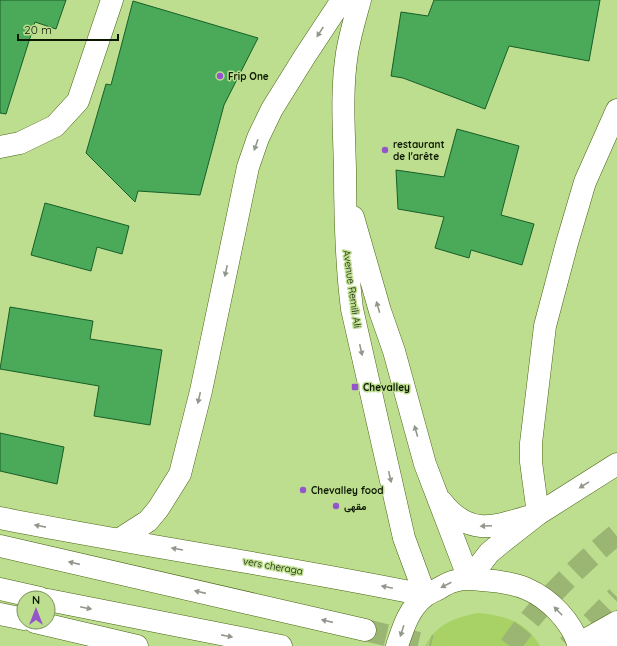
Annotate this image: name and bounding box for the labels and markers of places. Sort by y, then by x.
place label: Frip One [228,70,269,83]
marker: Frip One [215,71,225,81]
place label: restaurant de l'arête [393,138,445,163]
marker: restaurant de l'arête [380,145,390,155]
place label: Chevalley [363,381,410,394]
marker: Chevalley [350,382,360,392]
place label: Chevalley food [311,484,384,497]
marker: Chevalley food [298,485,308,495]
place label: مقهى [344,500,367,513]
marker: مقهى [331,501,341,511]

